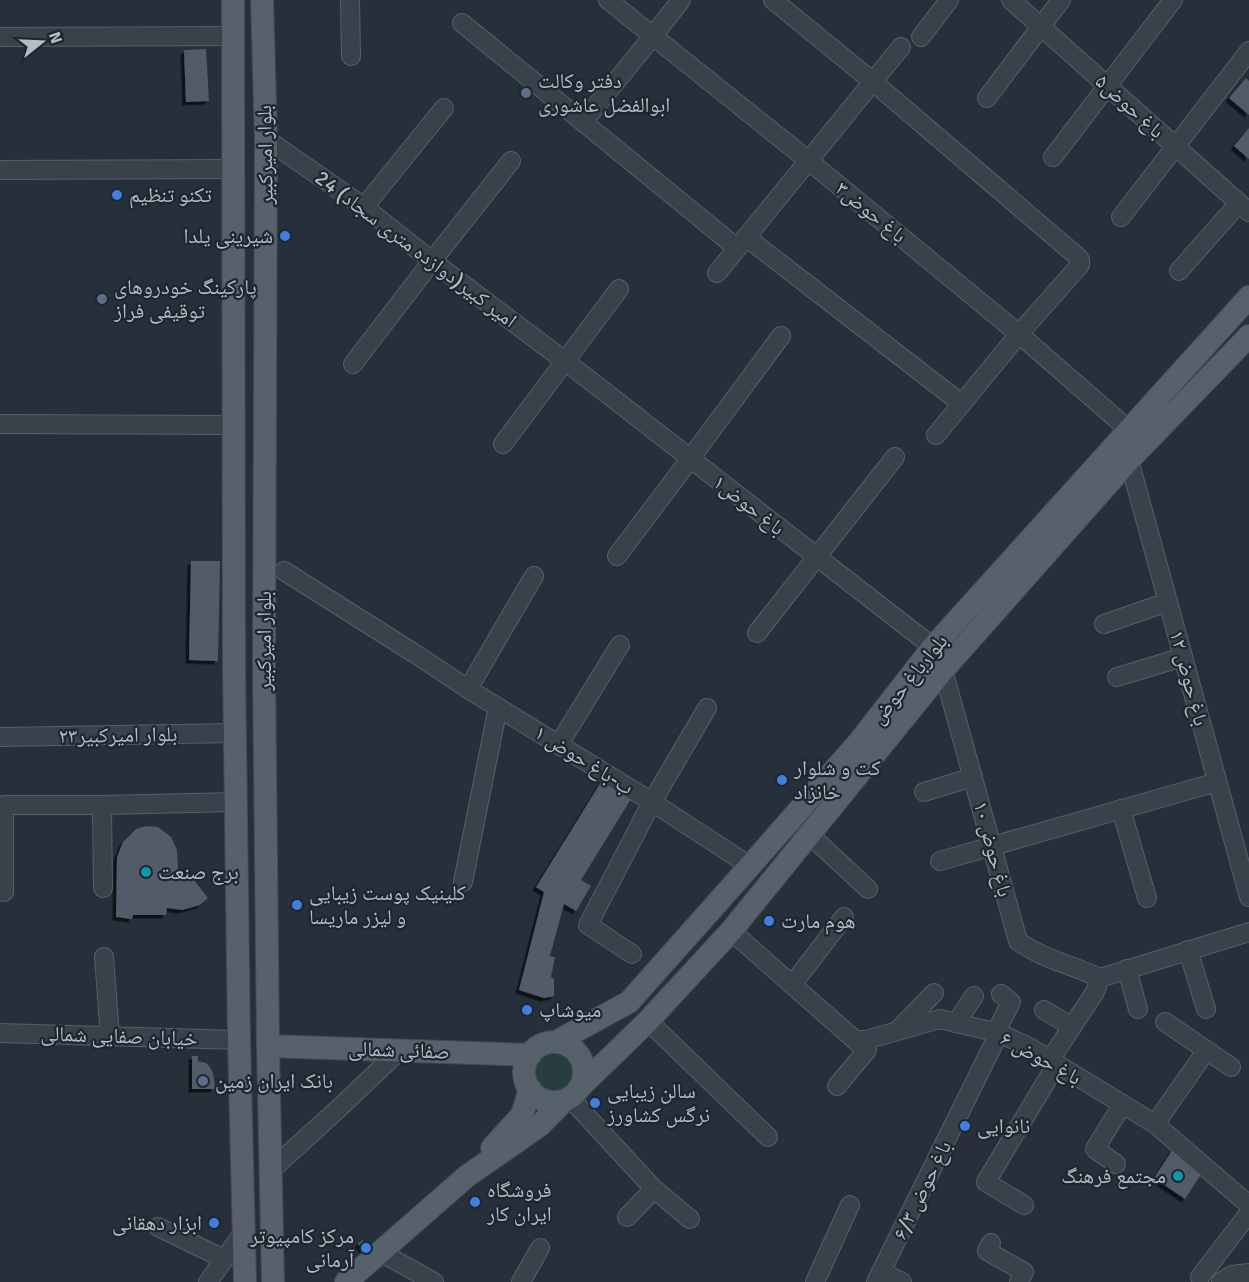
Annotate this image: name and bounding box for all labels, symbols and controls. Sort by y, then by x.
north arrow [12,12,72,72]
text: N [44,29,67,46]
place label: دفتر وکالت ابوالفضل عاشوری [538,68,670,118]
street label: باغ حوض۵ [1090,68,1170,144]
marker: دفتر وکالت ابوالفضل عاشوری [519,86,533,100]
street label: بلوار امیرکبیر [251,105,279,206]
street label: 24 امیر کبیر(دوازده متری سجاد) [310,165,522,333]
street label: باغ حوض۳ [830,175,912,249]
place label: تکنو تنظیم [129,182,212,209]
marker: تکنو تنظیم [110,188,124,202]
place label: شیرینی یلدا [183,223,273,249]
marker: شیرینی یلدا [278,229,292,243]
place label: پارکینگ خودروهای توقیفی فراز [113,274,257,324]
marker: پارکینگ خودروهای توقیفی فراز [95,292,109,306]
street label: باغ حوض۱ [708,469,790,541]
street label: بلوار امیرکبیر [251,591,277,692]
street label: ۱۲ باغ حوض [1164,627,1214,729]
street label: بلوارباغ حوض [865,629,953,729]
street label: ۱ ب-باغ حوض [530,719,638,801]
street label: ۲۳بلوار امیرکبیر [58,721,178,749]
place label: کت و شلوار خانزاد [793,755,881,805]
marker: کت و شلوار خانزاد [775,773,789,787]
street label: ۱۰ باغ حوض [968,798,1018,900]
place label: برج صنعت [158,859,239,885]
marker: برج صنعت [139,865,153,879]
place label: کلینیک پوست زیبایی و لیزر ماریسا [309,880,466,930]
marker: کلینیک پوست زیبایی و لیزر ماریسا [290,898,304,912]
place label: هوم مارت [781,908,856,935]
marker: هوم مارت [762,914,776,928]
place label: میوشاپ [539,997,601,1023]
marker: میوشاپ [520,1003,534,1017]
street label: خیابان صفایی شمالی [40,1020,198,1052]
street label: ۶ باغ حوض [996,1025,1086,1091]
street label: صفائی شمالی [348,1035,450,1065]
place label: بانک ایران زمین [215,1068,333,1094]
marker: بانک ایران زمین [196,1074,210,1088]
place label: سالن زیبایی نرگس کشاورز [606,1078,710,1128]
marker: سالن زیبایی نرگس کشاورز [588,1096,602,1110]
place label: نانوایی [977,1113,1030,1139]
marker: نانوایی [958,1119,972,1133]
street label: ۶/۳ باغ حوض [887,1136,957,1244]
place label: مجتمع فرهنگ [1061,1163,1166,1189]
marker: مجتمع فرهنگ [1171,1169,1185,1183]
place label: فروشگاه ایران کار [486,1177,552,1227]
marker: فروشگاه ایران کار [468,1195,482,1209]
place label: ابزار دهقانی [112,1210,202,1236]
marker: ابزار دهقانی [207,1216,221,1230]
place label: مرکز کامپیوتر آرمانی [249,1223,355,1273]
marker: مرکز کامپیوتر آرمانی [359,1241,373,1255]

